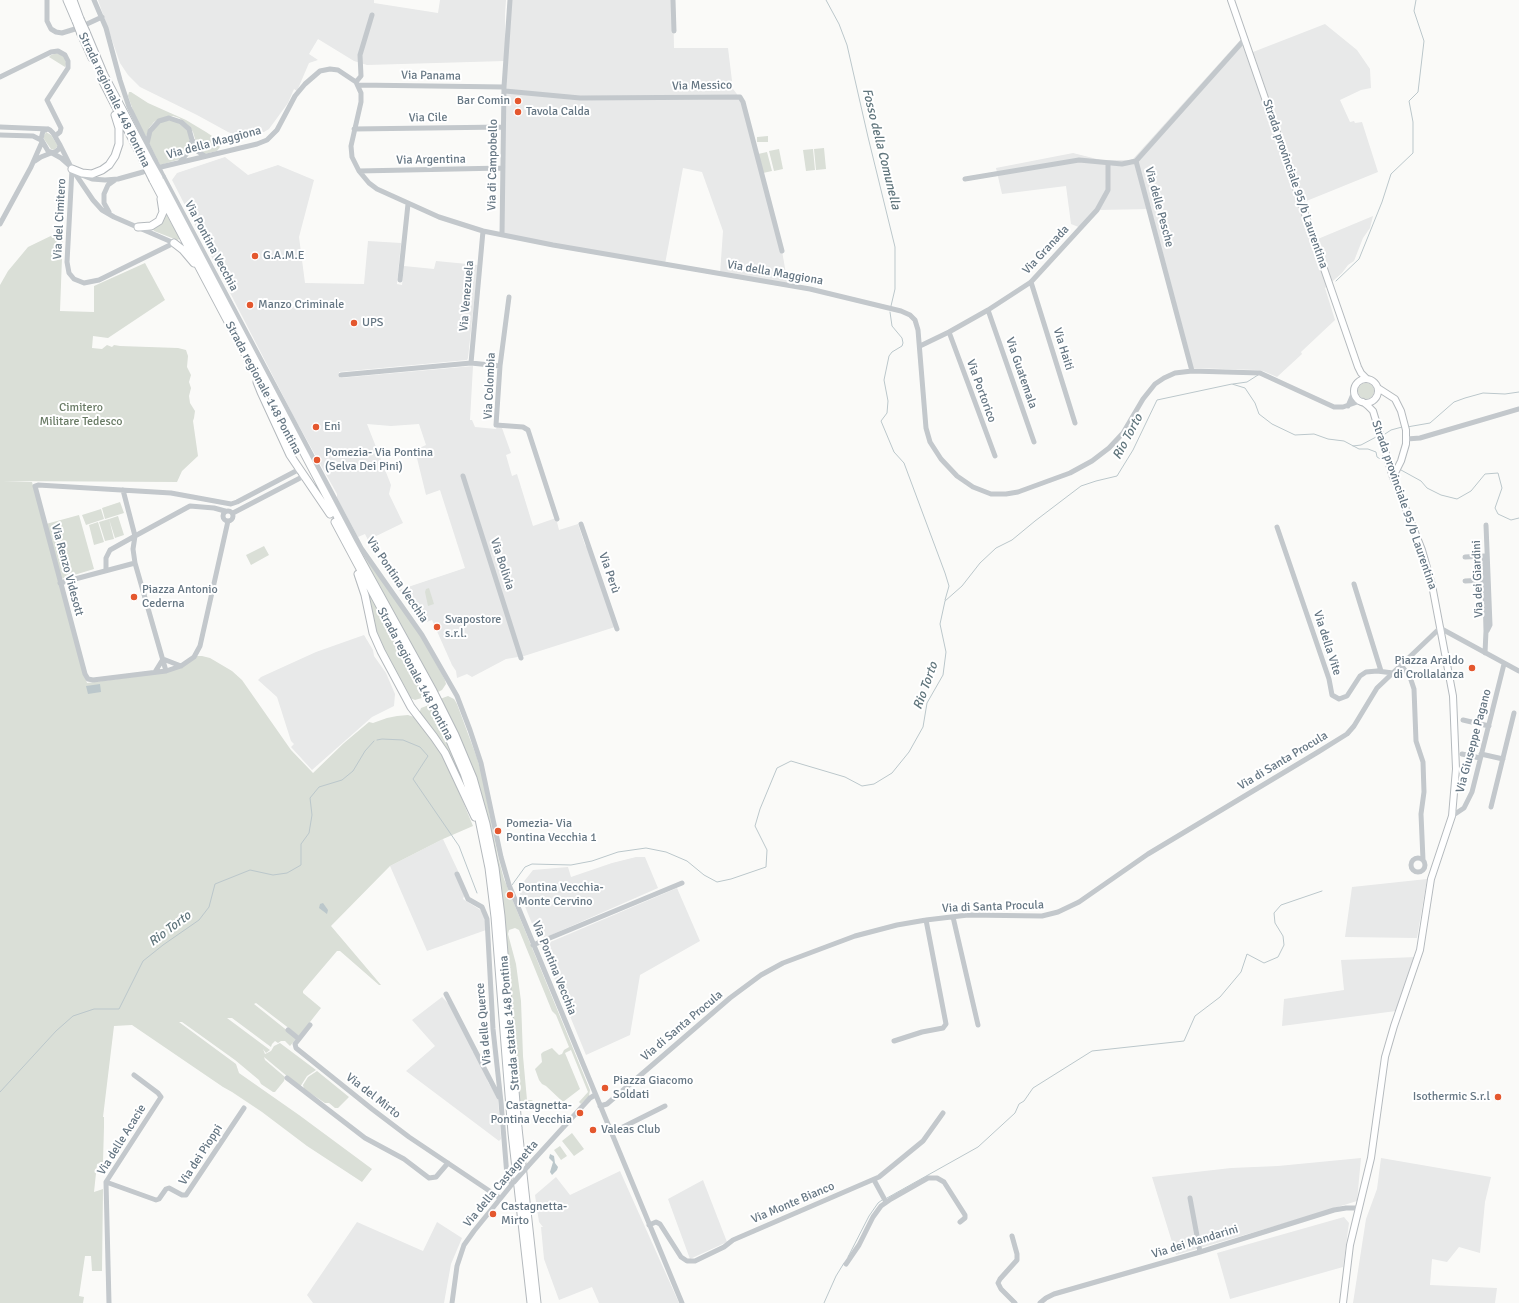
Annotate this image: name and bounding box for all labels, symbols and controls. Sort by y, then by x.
street label: Strada regionale 148 Pontina [75,30,153,170]
street label: Via Panama [401,68,461,84]
street label: Via Messico [672,78,732,94]
water label: Fosso della Comunella [858,87,904,211]
place label: Bar Comin [457,94,510,108]
marker: Bar Comin [513,96,523,106]
street label: Strada provinciale 95/b Laurentina [1259,98,1331,270]
place label: Tavola Calda [526,105,590,119]
marker: Tavola Calda [513,107,523,117]
street label: Via Cile [408,110,448,126]
street label: Via di Campobello [485,119,501,211]
street label: Via della Maggiona [165,123,263,163]
street label: Via Argentina [396,152,466,168]
street label: Via delle Pesche [1141,165,1177,249]
street label: Via del Cimitero [51,178,69,260]
street label: Via Pontina Vecchia [181,198,241,294]
street label: Via Granada [1020,222,1072,278]
place label: G.A.M.E [263,249,304,263]
marker: G.A.M.E [250,251,260,261]
street label: Via della Maggiona [726,257,824,289]
street label: Via Venezuela [457,260,477,332]
place label: Manzo Criminale [258,298,344,312]
marker: Manzo Criminale [245,300,255,310]
place label: UPS [362,316,384,330]
marker: UPS [349,318,359,328]
street label: Strada regionale 148 Pontina [222,319,304,457]
street label: Via Haiti [1050,326,1076,372]
street label: Via Guatemala [1002,335,1040,411]
street label: Via Colombia [481,352,499,420]
street label: Via Portorico [963,357,999,425]
park label: Cimitero Militare Tedesco [39,401,123,429]
water label: Rio Torto [1110,412,1146,462]
street label: Strada provinciale 95/b Laurentina [1368,419,1440,591]
place label: Eni [324,420,341,434]
marker: Eni [311,422,321,432]
place label: Pomezia- Via Pontina (Selva Dei Pini) [325,446,433,474]
marker: Pomezia- Via Pontina (Selva Dei Pini) [312,455,322,465]
street label: Via Renzo Videsott [48,522,86,618]
street label: Via Pontina Vecchia [363,534,431,626]
street label: Via Bolivia [487,536,517,592]
street label: Via dei Giardini [1469,540,1487,618]
street label: Via Perù [595,551,623,595]
place label: Piazza Antonio Cederna [142,583,218,611]
marker: Piazza Antonio Cederna [129,592,139,602]
street label: Strada regionale 148 Pontina [374,605,456,743]
street label: Via della Vite [1310,609,1344,677]
place label: Svapostore s.r.l. [445,613,501,641]
marker: Svapostore s.r.l. [432,622,442,632]
place label: Piazza Araldo di Crollalanza [1393,654,1464,682]
water label: Rio Torto [910,660,942,712]
marker: Piazza Araldo di Crollalanza [1467,663,1477,673]
street label: Via Giuseppe Pagano [1453,688,1495,794]
street label: Via di Santa Procula [1235,729,1331,793]
place label: Pomezia- Via Pontina Vecchia 1 [506,817,597,845]
marker: Pomezia- Via Pontina Vecchia 1 [493,826,503,836]
place label: Pontina Vecchia- Monte Cervino [518,881,604,909]
marker: Pontina Vecchia- Monte Cervino [505,890,515,900]
street label: Via di Santa Procula [942,898,1044,916]
water label: Rio Torto [146,908,194,950]
street label: Via Pontina Vecchia [529,919,579,1017]
street label: Strada statale 148 Pontina [497,955,523,1091]
street label: Via delle Querce [473,982,495,1066]
street label: Via di Santa Procula [638,988,726,1064]
street label: Via del Mirto [343,1070,403,1122]
place label: Piazza Giacomo Soldati [613,1074,693,1102]
marker: Piazza Giacomo Soldati [600,1083,610,1093]
place label: Isothermic S.r.l [1413,1090,1490,1104]
marker: Isothermic S.r.l [1493,1092,1503,1102]
place label: Castagnetta- Pontina Vecchia [491,1099,572,1127]
street label: Via delle Acacie [95,1102,149,1178]
marker: Castagnetta- Pontina Vecchia [575,1108,585,1118]
street label: Via dei Pioppi [176,1122,226,1188]
place label: Valeas Club [601,1123,660,1137]
marker: Valeas Club [588,1125,598,1135]
street label: Via della Castagnetta [460,1138,542,1230]
street label: Via Monte Bianco [749,1179,837,1227]
place label: Castagnetta- Mirto [501,1200,567,1228]
marker: Castagnetta- Mirto [488,1209,498,1219]
street label: Via dei Mandarini [1150,1222,1240,1262]

